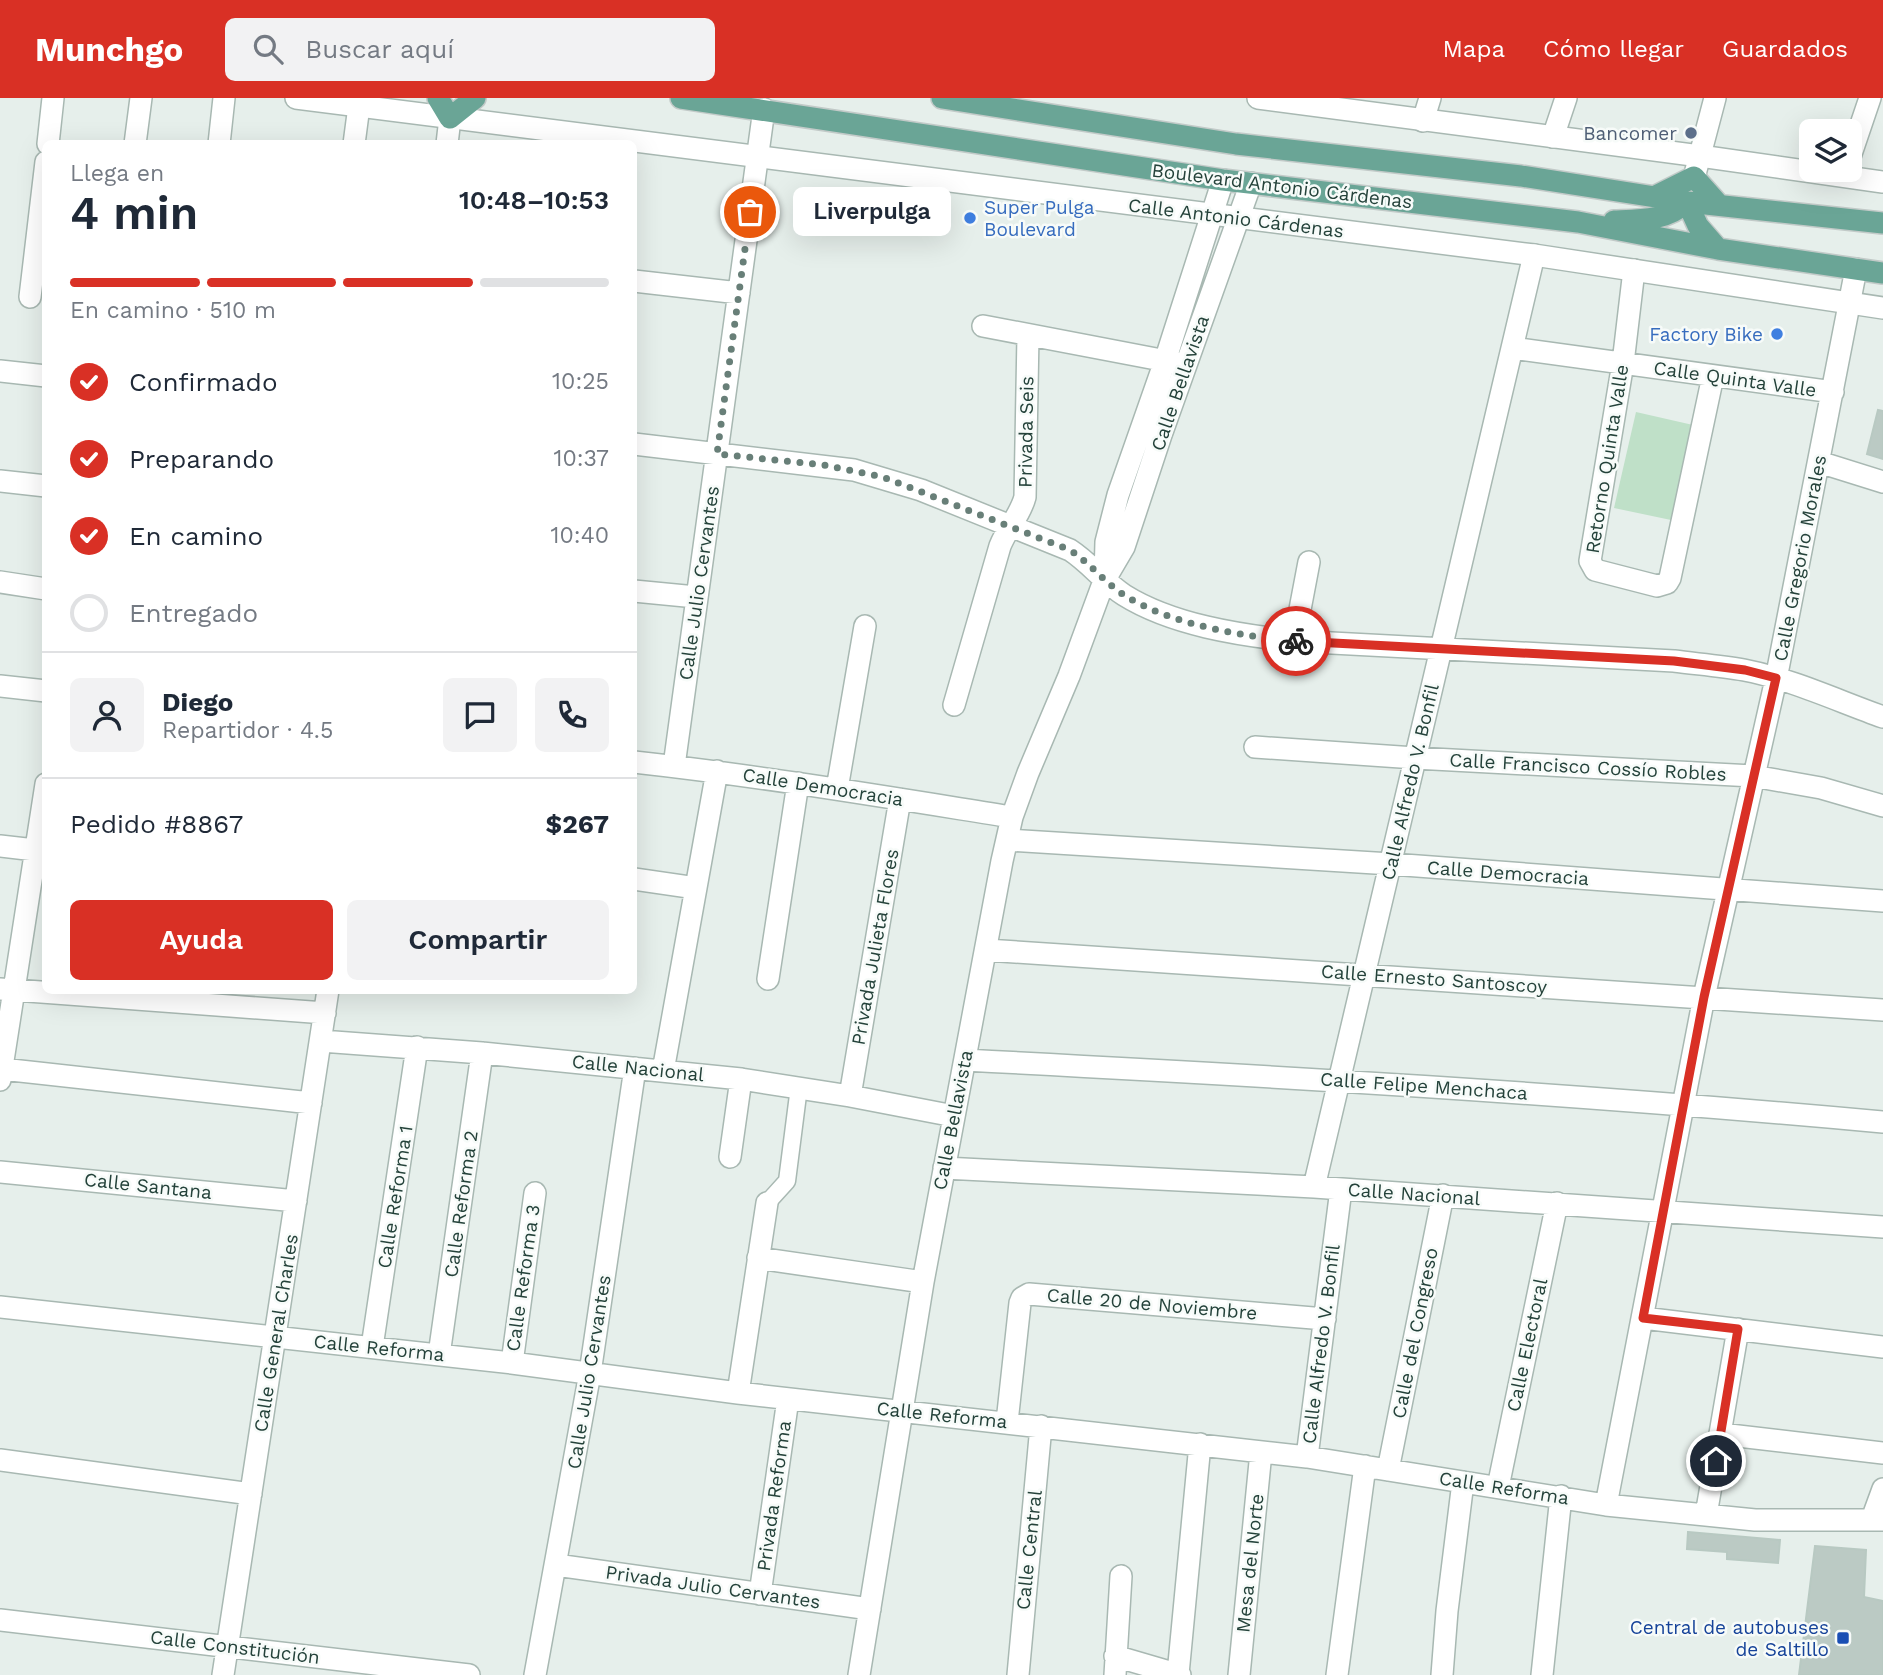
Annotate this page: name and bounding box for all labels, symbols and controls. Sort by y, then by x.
search box [225,18,715,81]
text: Munchgo [35,30,183,69]
icon: search [249,30,287,68]
text: Buscar aquí [305,34,454,64]
text: Mapa [1443,35,1505,63]
text: Cómo llegar [1543,35,1684,63]
text: Guardados [1722,35,1848,63]
map controls [1799,119,1862,182]
button: layers [1799,119,1862,182]
place label: Bancomer [1583,122,1677,145]
marker: Bancomer [1683,125,1699,141]
street label: Boulevard Antonio Cárdenas [1150,159,1414,213]
text: Llega en [70,160,164,187]
pin [720,182,780,242]
text: 10:48–10:53 [459,185,609,215]
text: 4 min [70,186,198,240]
callout: Liverpulga [792,188,950,236]
icon: bag [731,193,769,231]
street label: Calle Antonio Cárdenas [1127,193,1345,243]
place label: Super Pulga Boulevard [984,196,1095,241]
text: Liverpulga [813,198,931,225]
marker: Super Pulga Boulevard [962,210,978,226]
text: En camino · 510 m [70,297,276,324]
street label: Calle Bellavista [1146,312,1214,454]
place label: Factory Bike [1649,323,1763,346]
marker: Factory Bike [1769,326,1785,342]
street label: Calle Quinta Valle [1652,356,1818,402]
icon: check [70,363,108,401]
street label: Retorno Quinta Valle [1581,363,1633,555]
text: Confirmado [129,367,278,397]
text: 10:25 [552,368,609,395]
street label: Privada Seis [1014,376,1038,488]
icon: check [70,440,108,478]
text: Preparando [129,444,274,474]
text: 10:37 [554,445,609,472]
street label: Calle Gregorio Morales [1769,453,1831,663]
street label: Calle Julio Cervantes [674,484,724,682]
icon: check [70,517,108,555]
text: En camino [129,521,263,551]
text: 10:40 [551,522,609,549]
text: Entregado [129,598,258,628]
courier [1261,606,1331,676]
icon: bike [1277,622,1315,660]
button: person [70,678,144,752]
button: chat [443,678,517,752]
button: phone [535,678,609,752]
street label: Calle Alfredo V. Bonfil [1376,681,1444,882]
text: Diego [162,687,233,717]
text: Repartidor · 4.5 [162,717,333,744]
street label: Calle Francisco Cossío Robles [1449,748,1727,786]
street label: Calle Democracia [741,763,905,811]
text: Pedido #8867 [70,809,243,839]
text: $267 [546,809,609,839]
street label: Privada Julieta Flores [846,847,904,1047]
street label: Calle Democracia [1426,856,1590,890]
button: Ayuda [70,900,333,980]
button: Compartir [347,900,609,980]
street label: Calle Ernesto Santoscoy [1320,960,1548,998]
street label: Calle Bellavista [928,1048,978,1192]
street label: Calle Nacional [571,1050,705,1086]
street label: Calle Felipe Menchaca [1319,1067,1529,1105]
street label: Calle Reforma 1 [372,1124,418,1270]
street label: Calle Reforma 2 [439,1129,483,1279]
street label: Calle Santana [83,1168,213,1204]
street label: Calle Nacional [1347,1178,1481,1210]
street label: Calle Reforma 3 [501,1203,545,1353]
street label: Calle General Charles [249,1232,303,1434]
street label: Calle Alfredo V. Bonfil [1297,1243,1345,1445]
street label: Calle del Congreso [1387,1246,1443,1420]
street label: Calle Julio Cervantes [562,1273,616,1471]
street label: Calle Electoral [1502,1276,1552,1414]
street label: Calle 20 de Noviembre [1046,1283,1258,1325]
street label: Calle Reforma [313,1330,446,1366]
street label: Calle Reforma [876,1397,1009,1433]
street label: Privada Reforma [752,1419,796,1573]
pin [1686,1431,1746,1491]
icon: home [1697,1442,1735,1480]
street label: Calle Reforma [1437,1466,1571,1510]
street label: Calle Central [1011,1489,1047,1611]
street label: Mesa del Norte [1231,1492,1269,1634]
street label: Privada Julio Cervantes [604,1561,822,1613]
place label: Central de autobuses de Saltillo [1630,1616,1829,1661]
street label: Calle Constitución [149,1625,321,1669]
marker: Central de autobuses de Saltillo [1835,1630,1851,1646]

